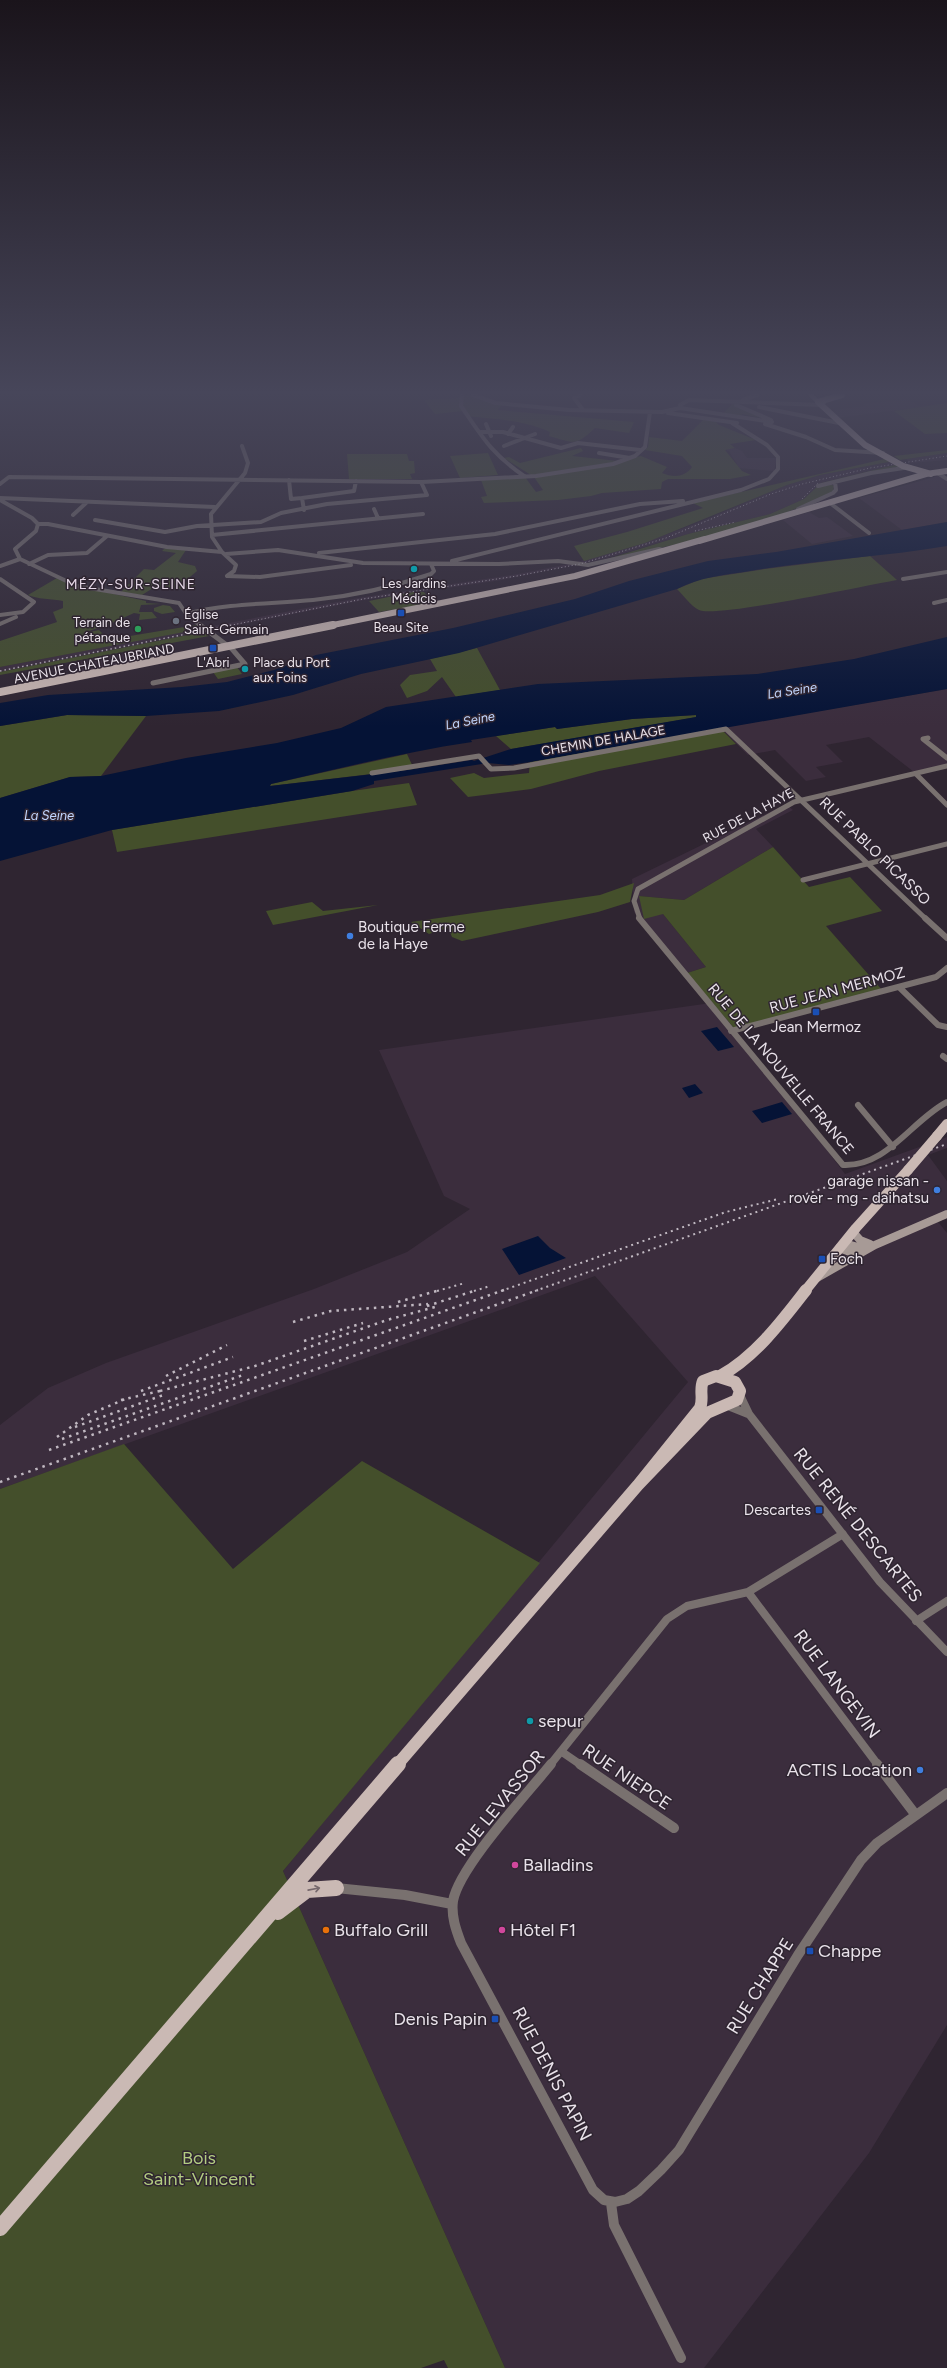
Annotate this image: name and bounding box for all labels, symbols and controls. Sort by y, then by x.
marker: Les Jardins Médicis [409,564,419,574]
district label: MÉZY-SUR-SEINE [66,576,196,593]
place label: Les Jardins Médicis [382,576,446,606]
place label: Église Saint-Germain [184,607,269,637]
marker: Beau Site [396,608,406,618]
place label: Terrain de pétanque [73,615,130,645]
marker: Église Saint-Germain [171,616,181,626]
place label: Beau Site [373,620,429,635]
marker: Terrain de pétanque [133,624,143,634]
street label: AVENUE CHATEAUBRIAND [13,641,176,686]
marker: L'Abri [208,643,218,653]
place label: L'Abri [196,655,230,670]
place label: Place du Port aux Foins [253,655,330,685]
marker: Place du Port aux Foins [240,664,250,674]
water label: La Seine [766,679,818,702]
water label: La Seine [444,708,496,733]
street label: CHEMIN DE HALAGE [540,722,666,759]
street label: RUE DE LA HAYE [700,785,796,846]
street label: RUE PABLO PICASSO [816,793,934,909]
water label: La Seine [24,808,74,823]
place label: Boutique Ferme de la Haye [358,918,465,953]
marker: Boutique Ferme de la Haye [345,931,355,941]
street label: RUE JEAN MERMOZ [767,963,907,1017]
street label: RUE DE LA NOUVELLE FRANCE [704,980,858,1158]
marker: Jean Mermoz [811,1007,821,1017]
place label: Jean Mermoz [771,1018,861,1036]
place label: garage nissan - rover - mg - daihatsu [789,1172,929,1207]
marker: garage nissan - rover - mg - daihatsu [932,1185,942,1195]
place label: Foch [830,1250,863,1268]
marker: Foch [817,1254,827,1264]
street label: RUE RENÉ DESCARTES [789,1443,927,1607]
place label: Descartes [744,1501,811,1519]
marker: Descartes [814,1505,824,1515]
street label: RUE LANGEVIN [789,1625,885,1743]
place label: sepur [538,1710,583,1732]
marker: sepur [525,1716,535,1726]
street label: RUE NIEPCE [578,1739,676,1815]
street label: RUE LEVASSOR [450,1745,550,1861]
place label: ACTIS Location [787,1759,912,1781]
marker: ACTIS Location [915,1765,925,1775]
place label: Balladins [523,1854,593,1876]
marker: Balladins [510,1860,520,1870]
one-way arrow [307,1885,320,1893]
place label: Buffalo Grill [334,1919,428,1941]
place label: Hôtel F1 [510,1919,576,1941]
marker: Buffalo Grill [321,1925,331,1935]
marker: Hôtel F1 [497,1925,507,1935]
street label: RUE CHAPPE [722,1934,798,2038]
place label: Chappe [818,1940,881,1962]
marker: Chappe [805,1946,815,1956]
street label: RUE DENIS PAPIN [507,2003,597,2145]
place label: Denis Papin [393,2008,487,2030]
marker: Denis Papin [490,2014,500,2024]
park label: Bois Saint-Vincent [143,2147,255,2190]

